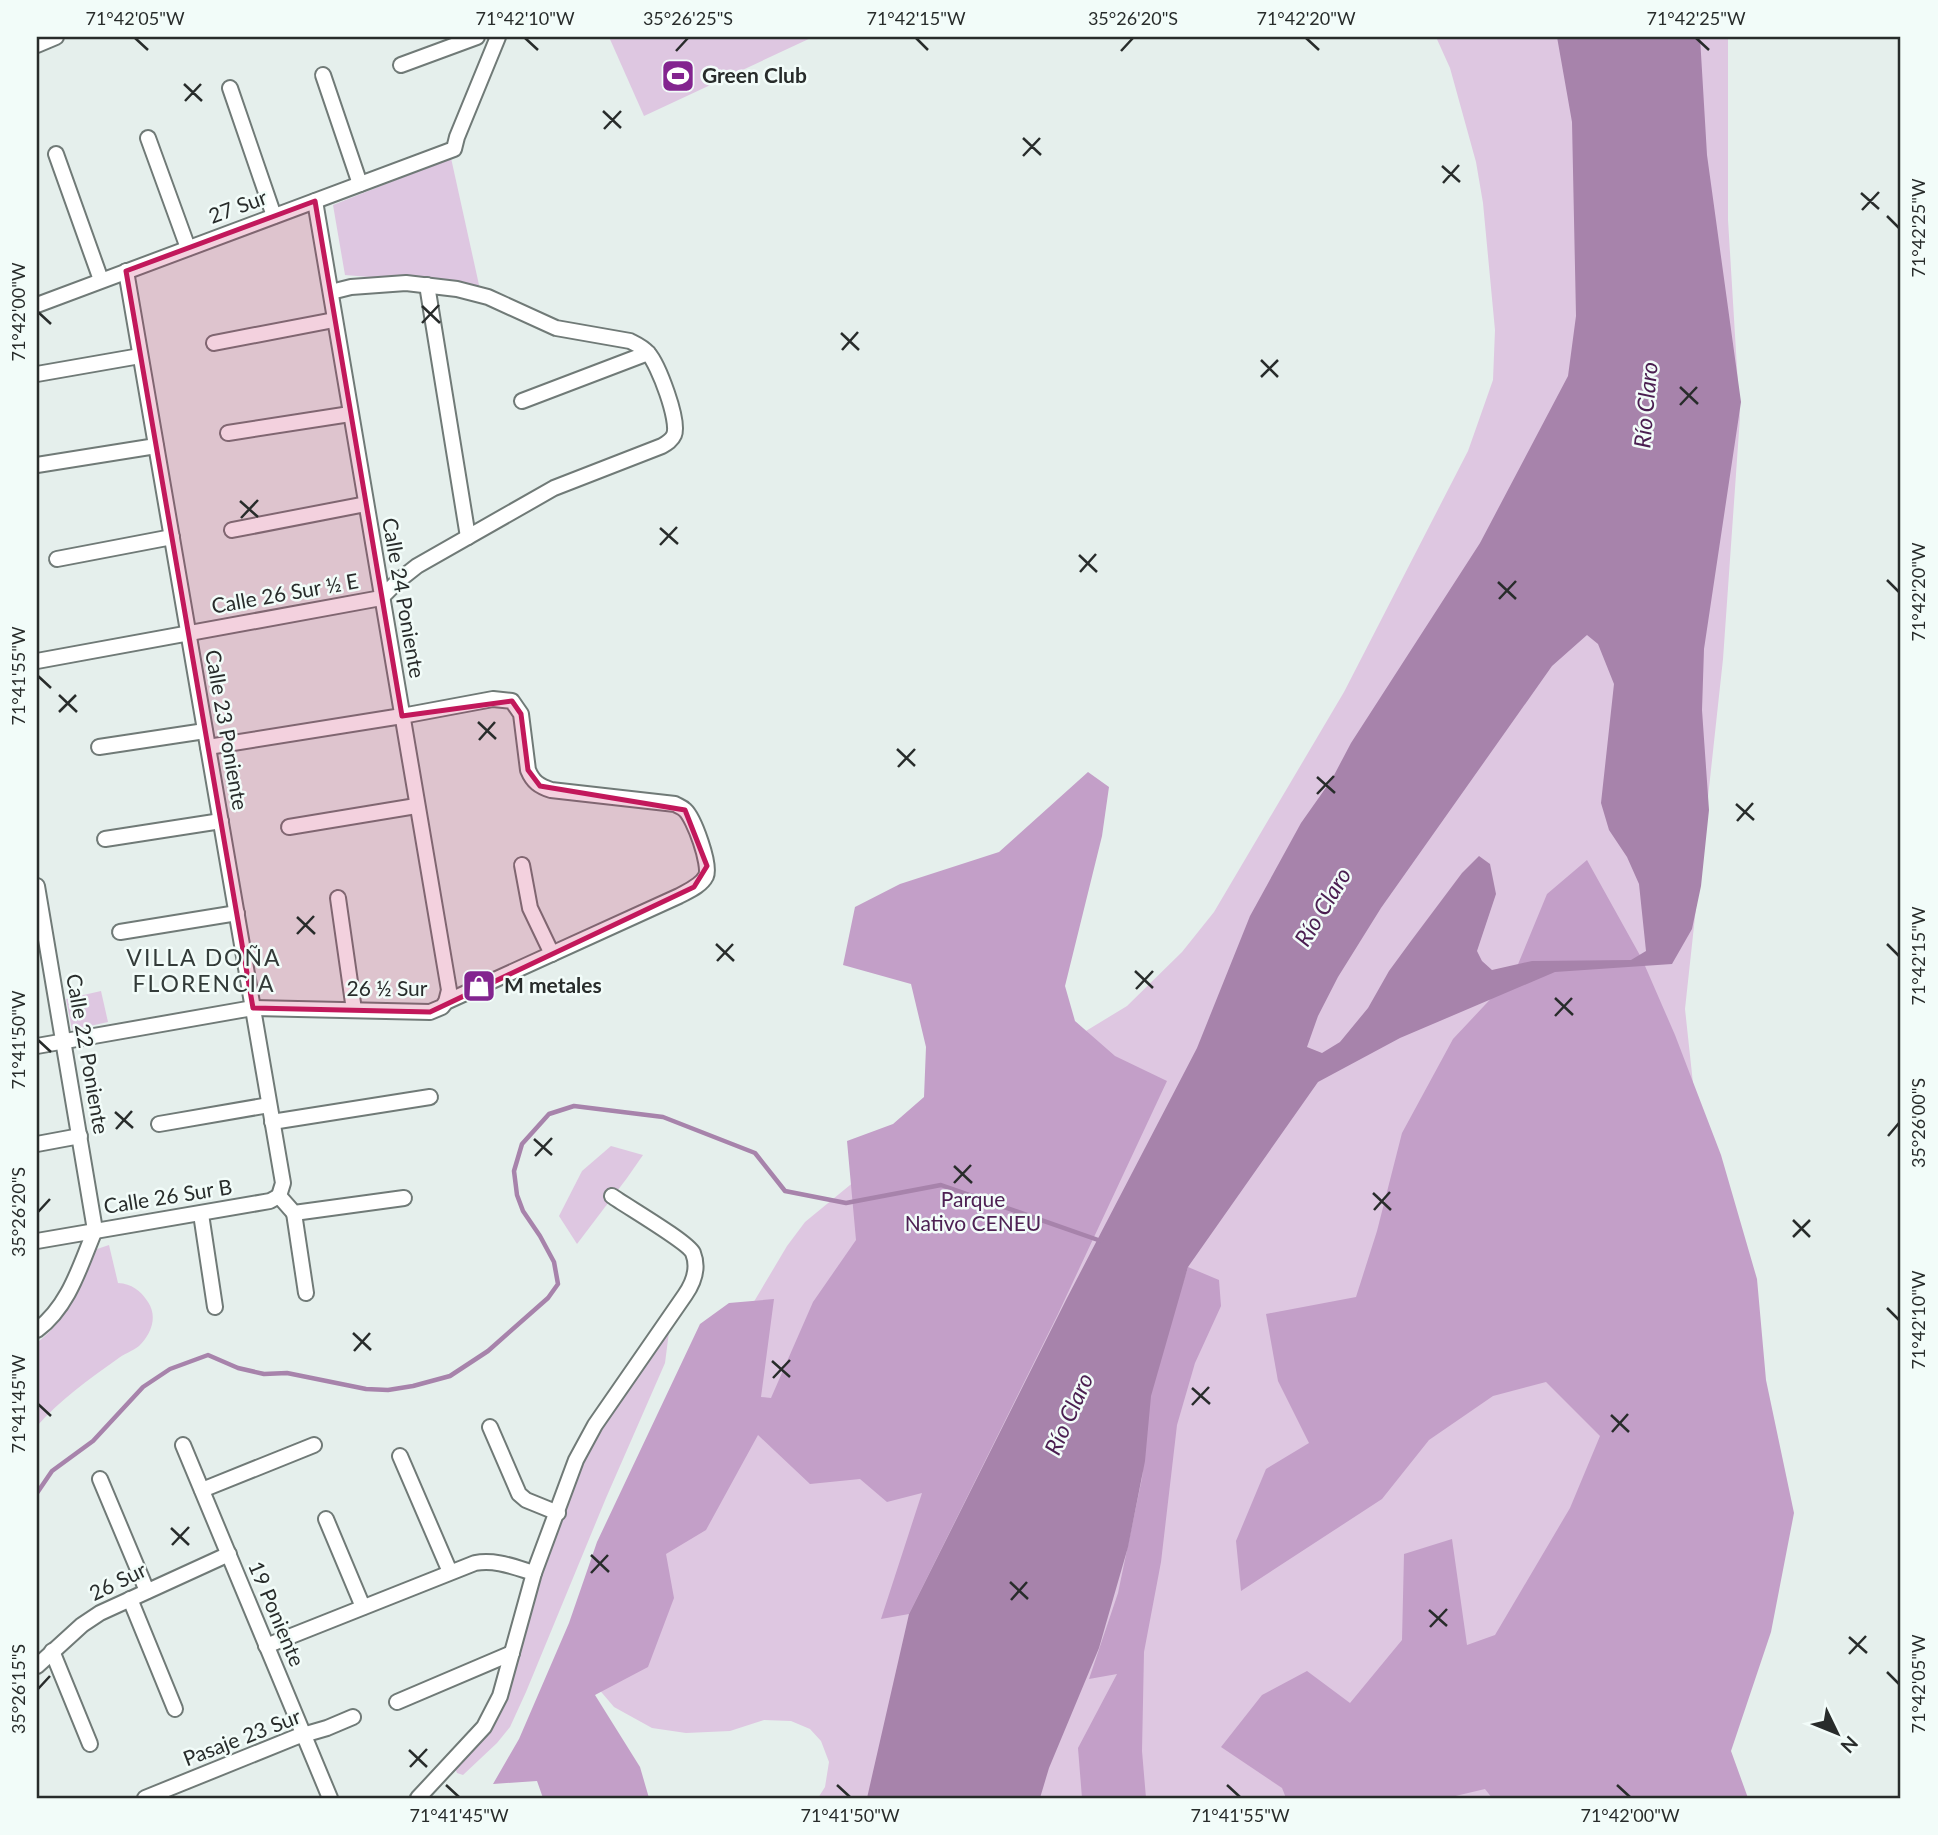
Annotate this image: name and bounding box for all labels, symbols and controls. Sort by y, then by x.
text: 71°42'05"W [85,7,185,29]
text: 71°42'10"W [475,7,575,29]
text: 35°26'25"S [643,7,733,29]
text: 71°42'15"W [866,7,966,29]
text: 35°26'20"S [1088,7,1178,29]
text: 71°42'20"W [1256,7,1356,29]
text: 71°42'25"W [1646,7,1746,29]
sports icon: Green Club [659,57,697,95]
place label: Green Club [702,62,807,87]
text: 71°42'25"W [1907,178,1929,278]
street label: 27 Sur [205,183,270,228]
text: 71°42'00"W [7,262,29,362]
water label: Río Claro [1627,361,1663,449]
street label: Calle 24 Poniente [378,516,431,680]
text: 71°42'20"W [1907,542,1929,642]
street label: Calle 26 Sur ½ E [209,567,360,618]
text: 71°41'55"W [7,626,29,726]
street label: Calle 23 Poniente [201,648,254,812]
water label: Río Claro [1288,862,1356,951]
text: 71°42'15"W [1907,906,1929,1006]
district label: VILLA DOÑA FLORENCIA [126,943,282,997]
shop icon: M metales [460,967,498,1005]
street label: Calle 22 Poniente [62,972,115,1136]
place label: M metales [504,972,602,997]
street label: 26 ½ Sur [347,975,428,1000]
text: 71°41'50"W [7,990,29,1090]
text: 35°26'00"S [1907,1078,1929,1168]
text: 35°26'20"S [7,1167,29,1257]
street label: Calle 26 Sur B [102,1173,234,1218]
park label: Parque Nativo CENEU [905,1186,1041,1235]
text: 71°42'10"W [1907,1270,1929,1370]
text: 71°41'45"W [7,1354,29,1454]
water label: Río Claro [1038,1368,1098,1459]
street label: 26 Sur [85,1556,150,1605]
street label: 19 Poniente [244,1557,311,1670]
text: 71°42'05"W [1907,1634,1929,1734]
text: 35°26'15"S [7,1644,29,1734]
north arrow [1801,1699,1871,1769]
street label: Pasaje 23 Sur [179,1703,304,1770]
text: N [1836,1732,1863,1758]
text: 71°41'45"W [409,1804,509,1826]
text: 71°41'50"W [800,1804,900,1826]
text: 71°41'55"W [1190,1804,1290,1826]
text: 71°42'00"W [1580,1804,1680,1826]

